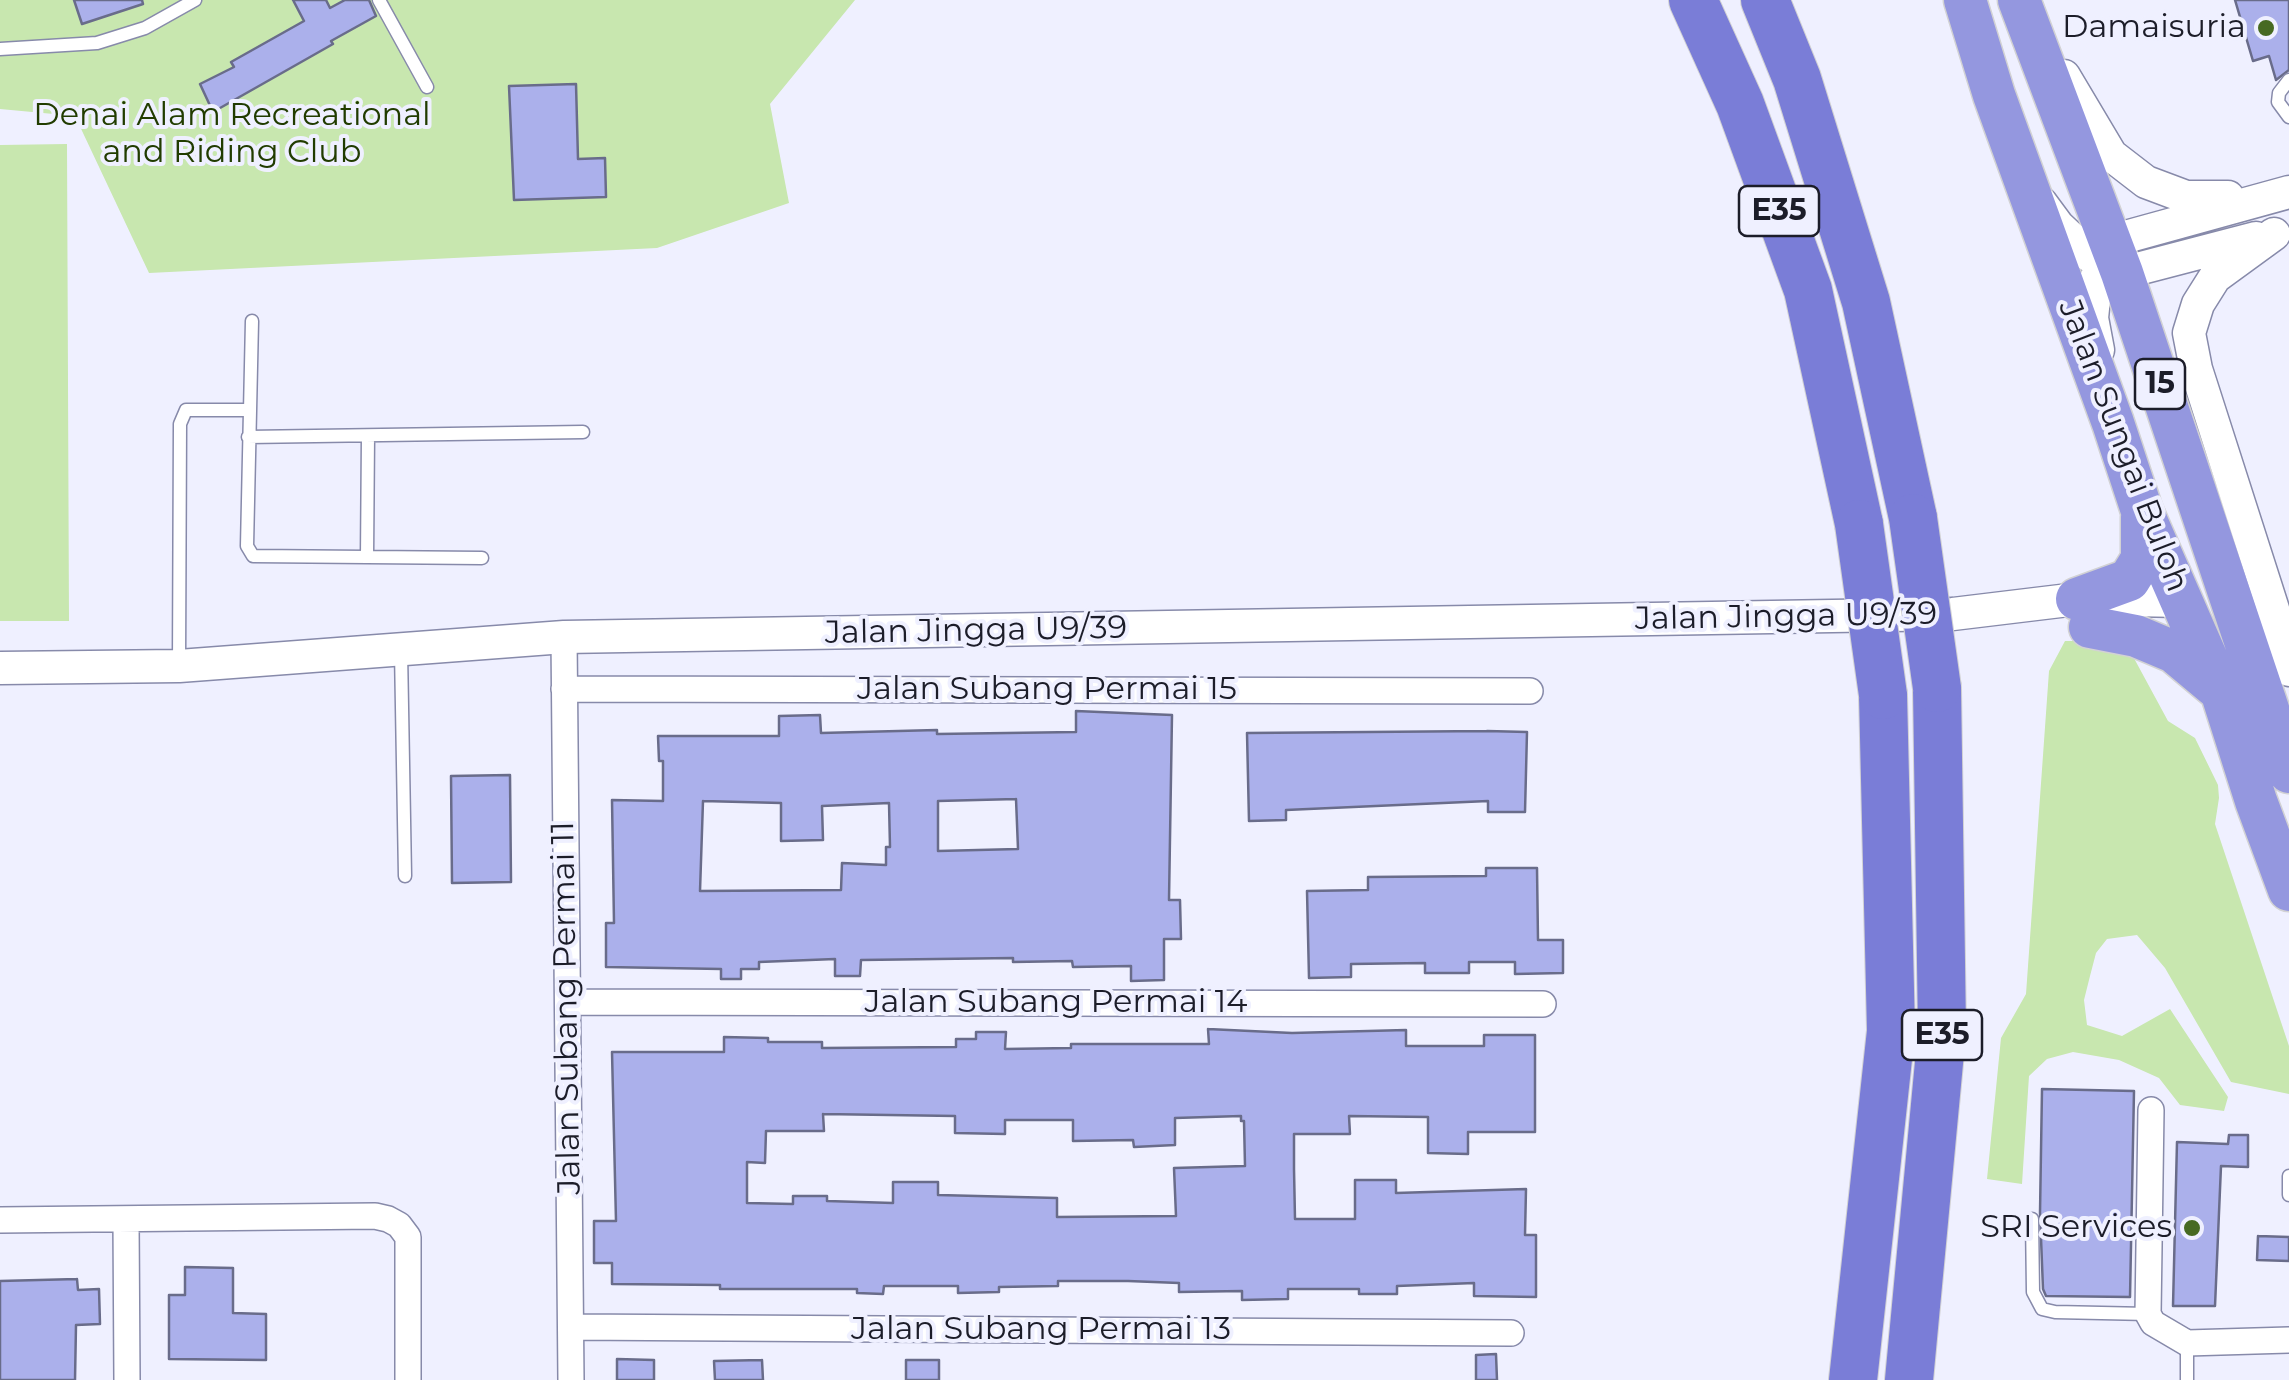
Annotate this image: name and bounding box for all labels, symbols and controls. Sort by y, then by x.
place label: Damaisuria [2062,9,2246,47]
marker: Damaisuria [2255,17,2277,39]
park label: Denai Alam Recreational and Riding Club [33,97,431,172]
road number: E35 [1739,186,1819,236]
street label: Jalan Sungai Buloh [2050,295,2196,597]
road number: 15 [2135,359,2185,409]
street label: Jalan Jingga U9/39 [1635,595,1937,639]
street label: Jalan Jingga U9/39 [825,609,1127,653]
street label: Jalan Subang Permai 15 [857,671,1237,709]
street label: Jalan Subang Permai 11 [545,821,589,1195]
street label: Jalan Subang Permai 14 [864,984,1248,1022]
road number: E35 [1902,1010,1982,1060]
place label: SRI Services [1980,1209,2172,1247]
marker: SRI Services [2181,1217,2203,1239]
street label: Jalan Subang Permai 13 [851,1311,1231,1349]

